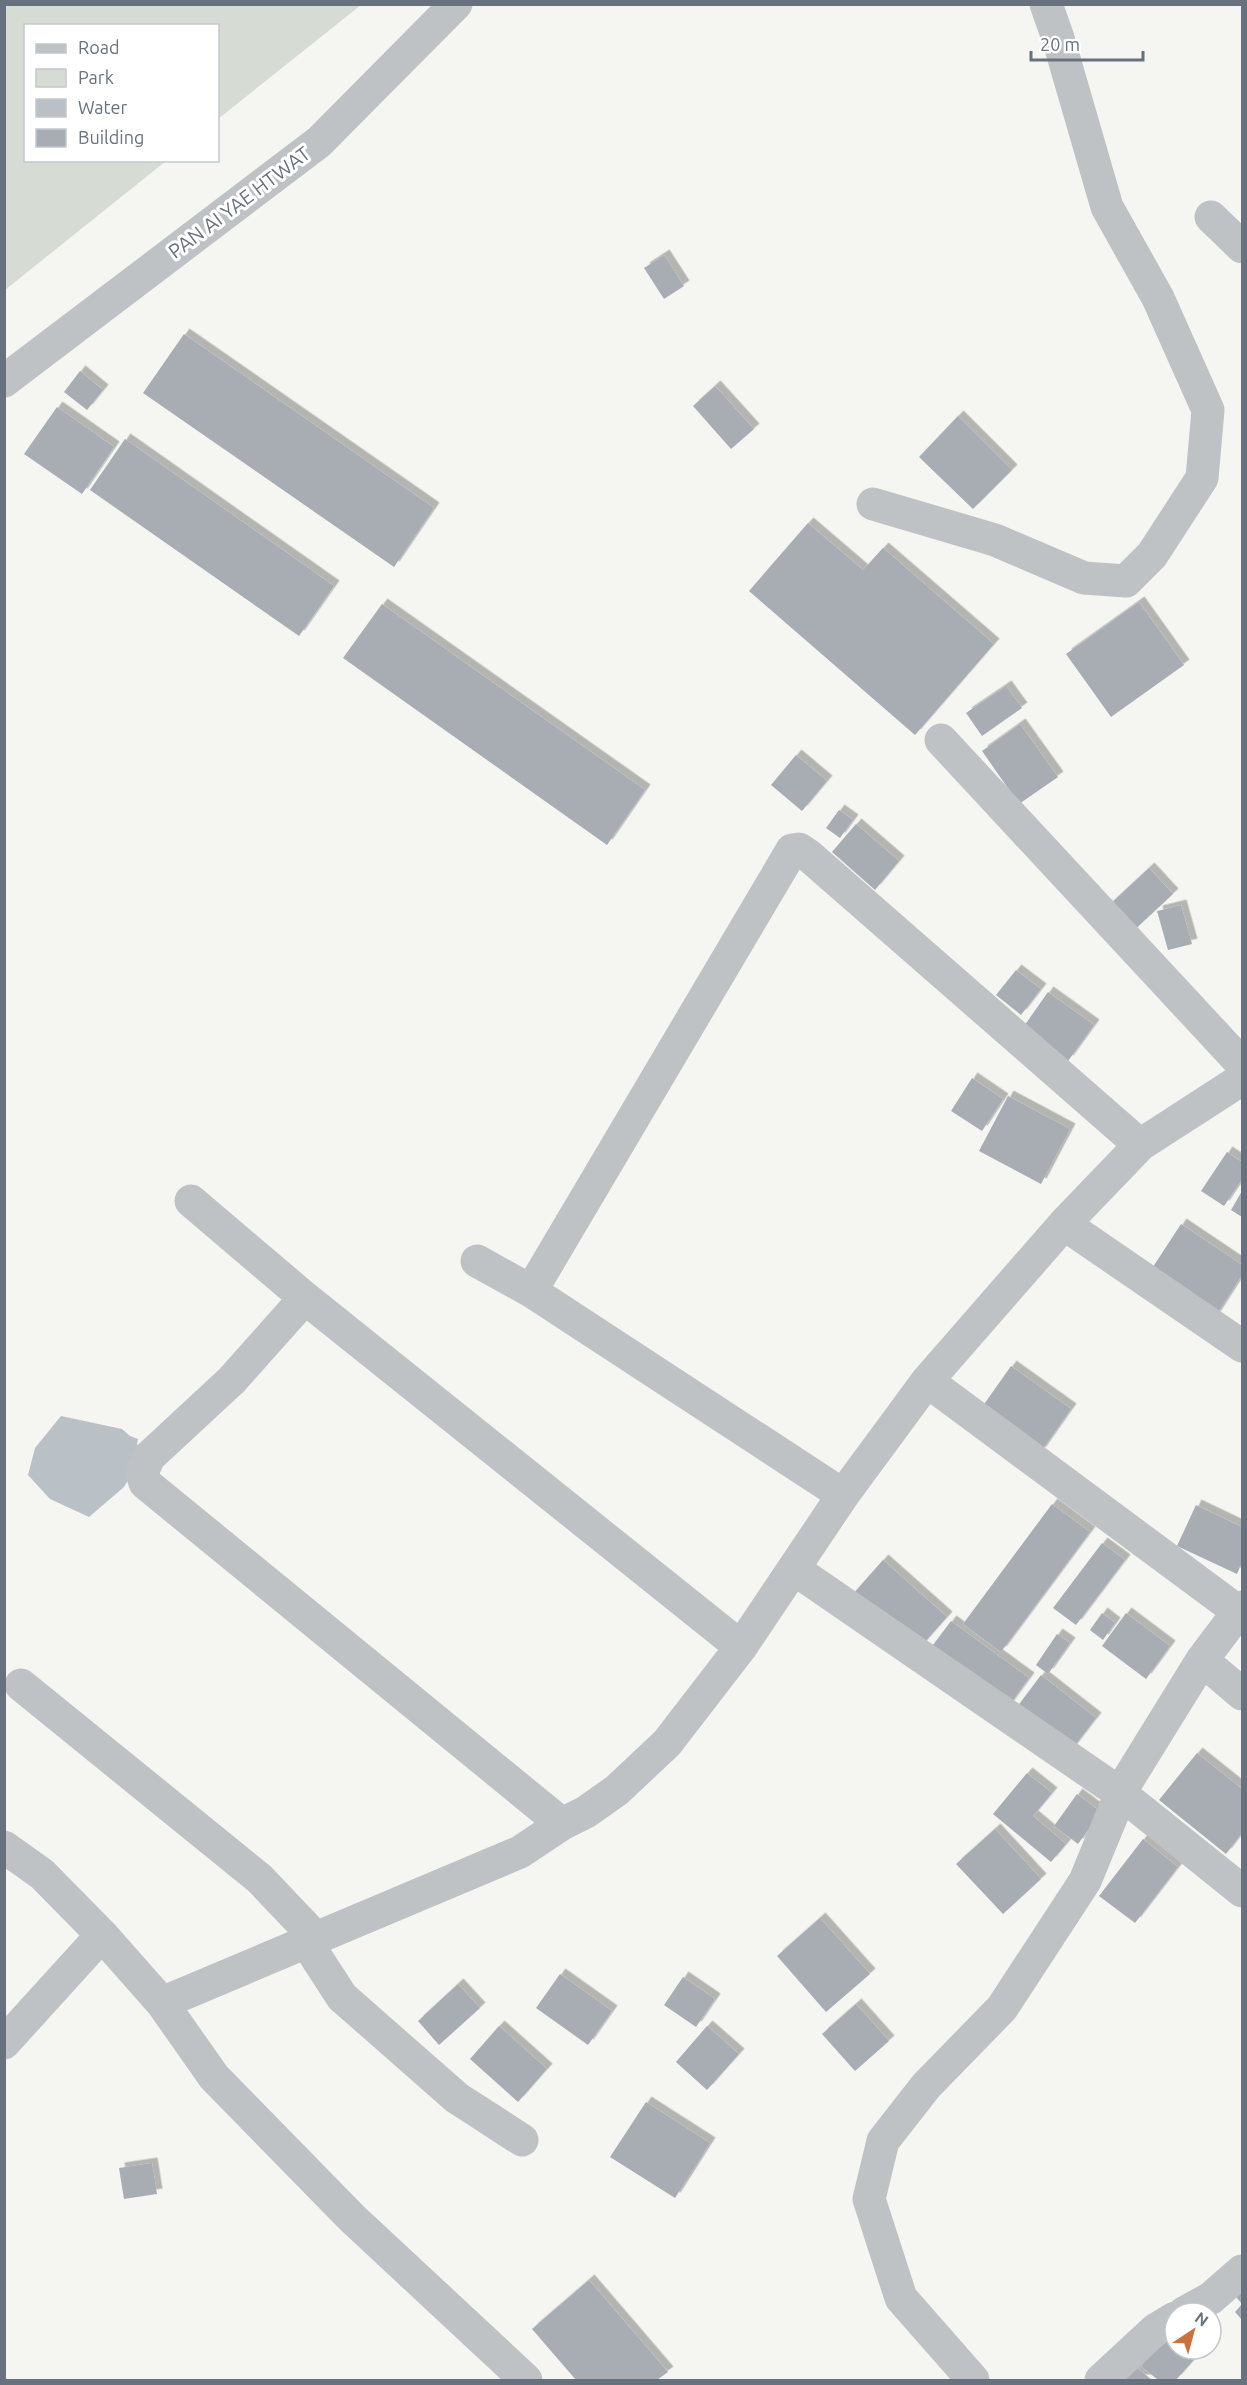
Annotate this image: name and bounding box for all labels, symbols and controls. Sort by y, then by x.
legend [24,24,219,162]
scale bar [1031,24,1144,62]
text: 20 m [1040,34,1080,54]
text: Road [78,37,120,57]
text: Park [78,67,114,87]
text: Water [78,97,128,117]
text: Building [78,127,144,147]
street label: PAN AI YAE HTWAT [164,141,314,263]
north arrow [1163,2301,1223,2361]
text: N [1192,2308,1212,2330]

